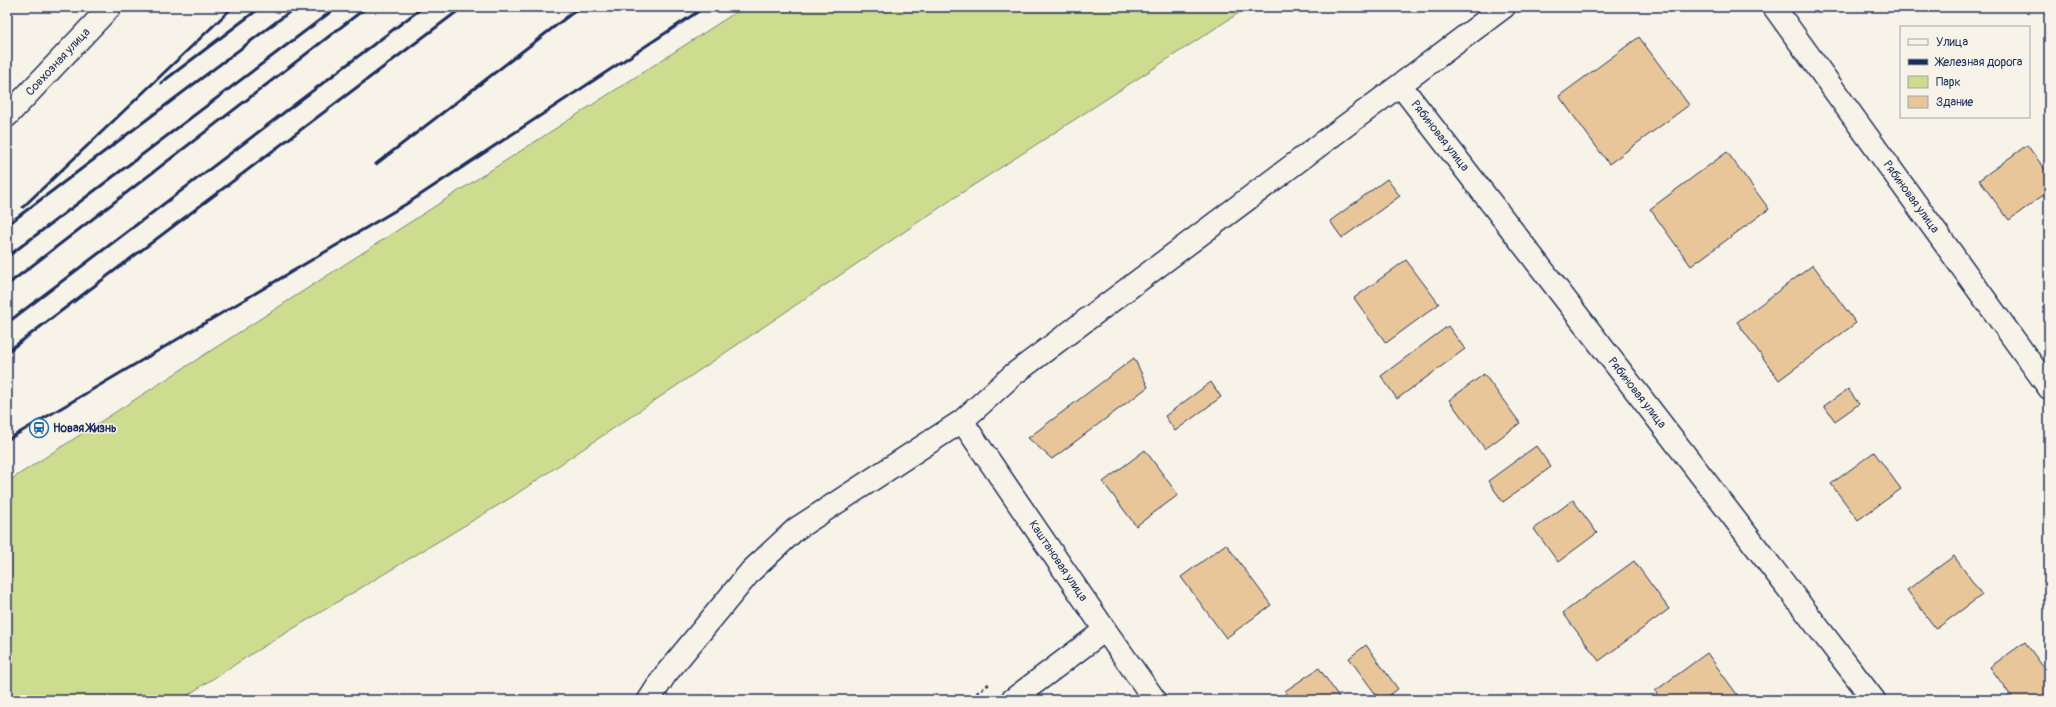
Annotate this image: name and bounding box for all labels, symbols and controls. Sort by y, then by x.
street label: Совхозная улица [23,25,94,99]
legend [1900,26,2030,118]
text: Улица [1936,35,1968,50]
text: Железная дорога [1934,55,2023,70]
text: Парк [1936,75,1961,90]
text: Здание [1936,95,1973,110]
street label: Рябиновая улица [1408,98,1473,175]
street label: Рябиновая улица [1880,158,1943,236]
street label: Рябиновая улица [1605,355,1670,432]
station icon: Новая Жизнь [28,417,50,439]
place label: Новая Жизнь [53,421,117,436]
street label: Каштановая улица [1025,518,1091,605]

